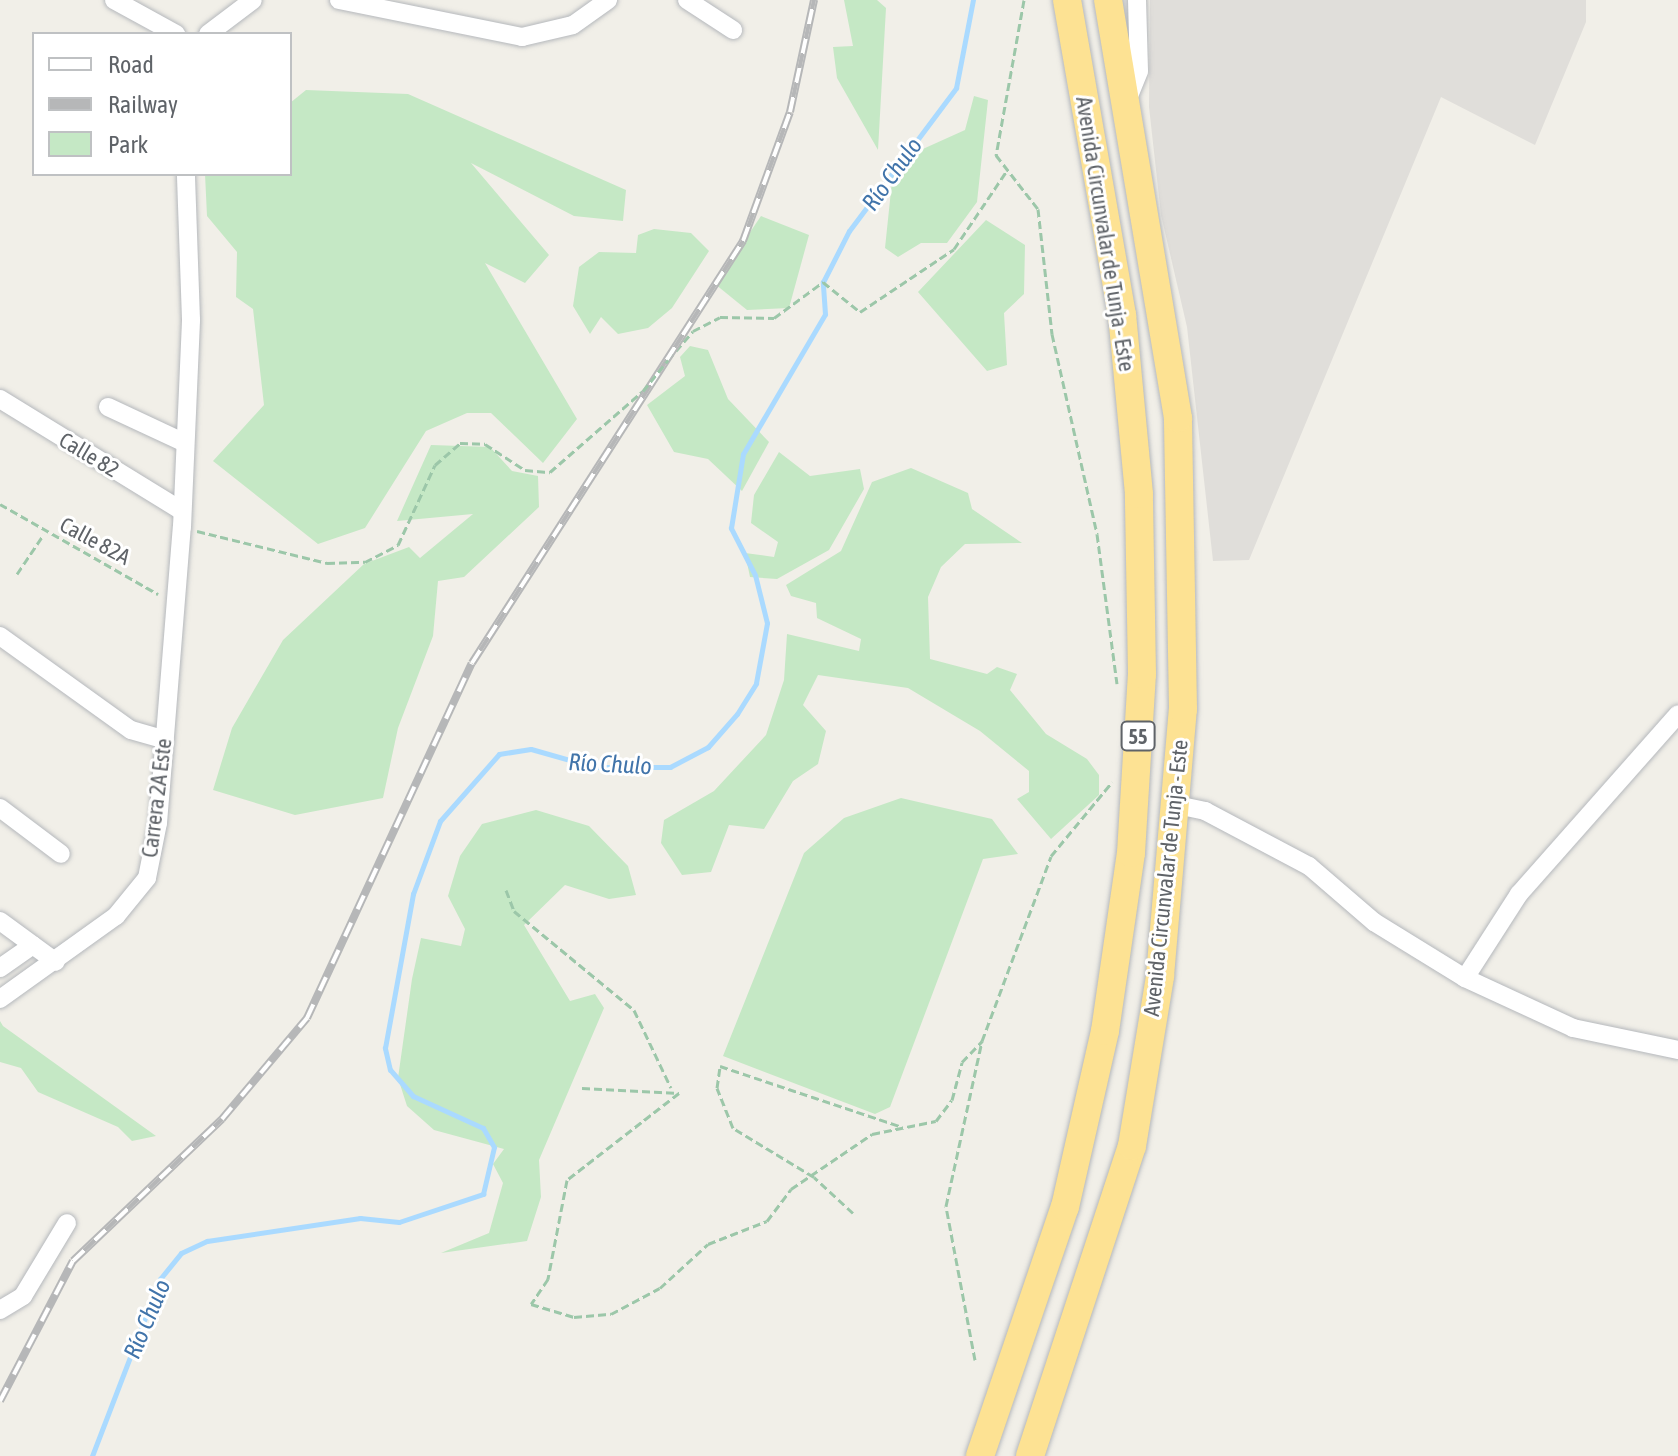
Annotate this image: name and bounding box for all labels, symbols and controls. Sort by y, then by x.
legend [32,32,292,176]
text: Road [108,51,154,78]
text: Railway [108,91,178,118]
street label: Avenida Circunvalar de Tunja - Este [1070,95,1140,373]
text: Park [108,131,148,158]
water label: Río Chulo [856,132,928,216]
street label: Calle 82 [54,427,124,483]
street label: Calle 82A [55,511,135,571]
road number: 55 [1120,720,1156,752]
street label: Carrera 2A Este [137,737,177,859]
street label: Avenida Circunvalar de Tunja - Este [1138,738,1194,1018]
water label: Río Chulo [568,747,652,781]
water label: Río Chulo [117,1275,177,1363]

